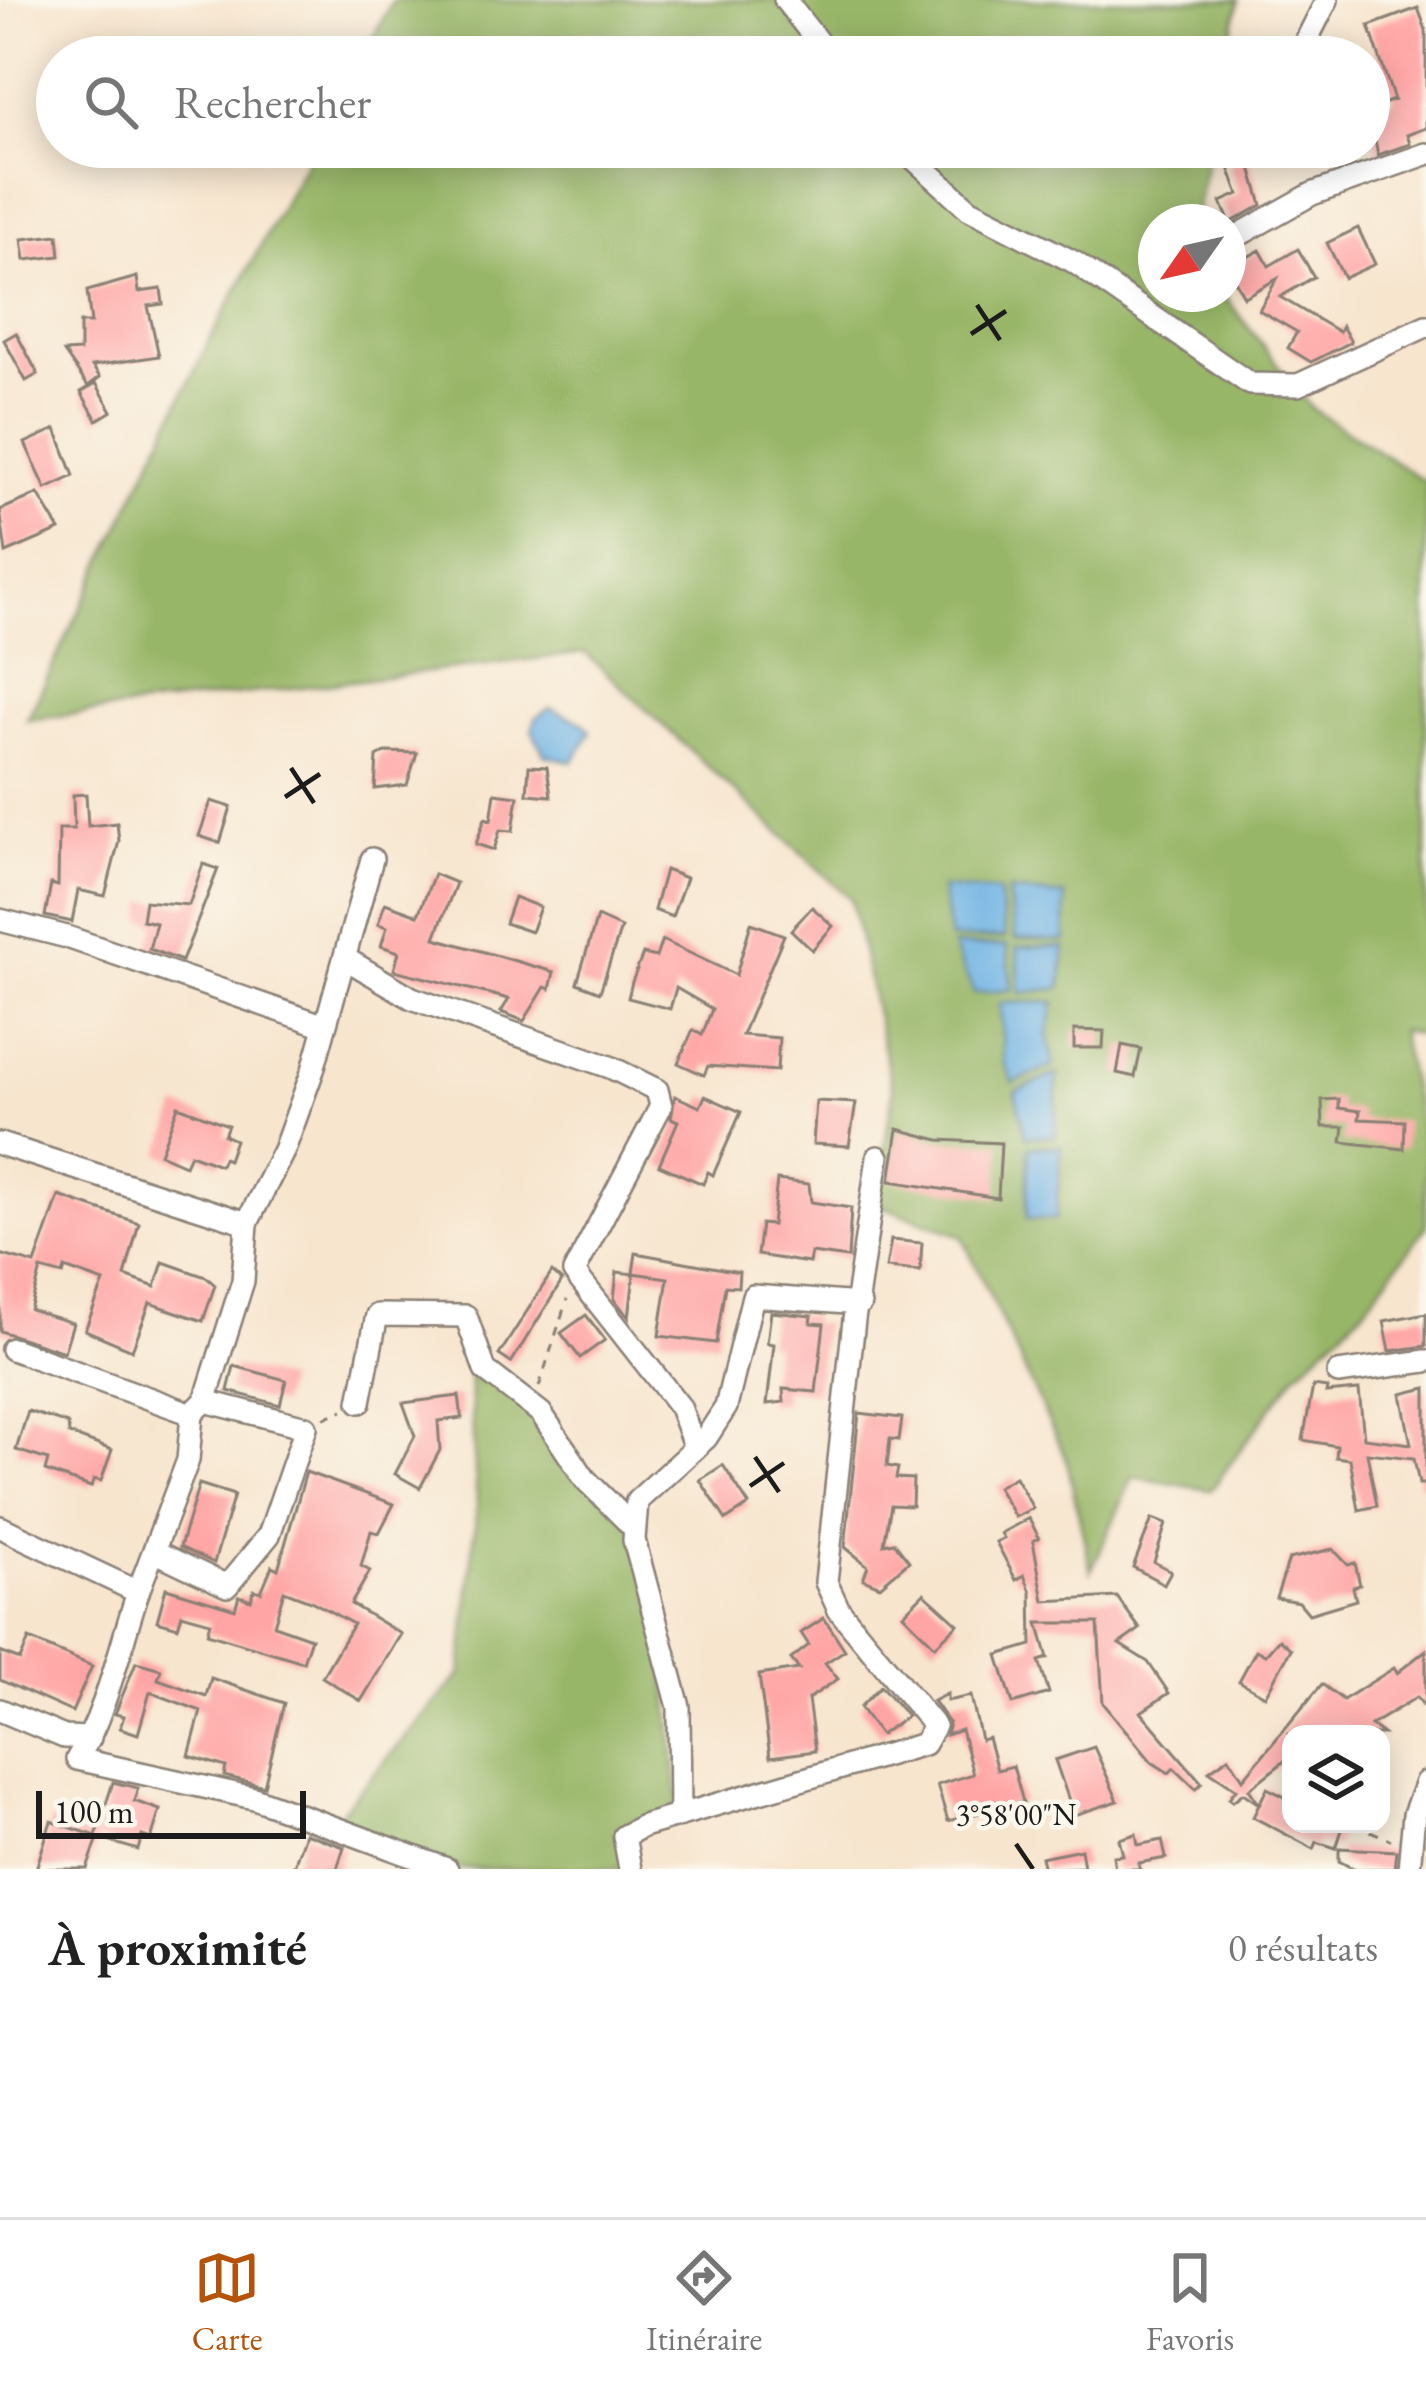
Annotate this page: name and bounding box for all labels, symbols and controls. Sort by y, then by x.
search box [36,36,1390,168]
icon: search [78,69,144,135]
text: Rechercher [174,73,371,131]
north arrow [1138,204,1246,312]
map controls [1282,1725,1390,1833]
button: layers [1282,1725,1390,1833]
scale bar [36,1785,306,1838]
text: 100 m [54,1790,134,1833]
text: 3°58'00"N [956,1795,1076,1834]
text: À proximité [48,1914,307,1980]
text: 0 résultats [1228,1922,1378,1973]
tab: Carte [192,2245,263,2360]
tab: Itinéraire [646,2245,762,2360]
tab: Favoris [1146,2245,1234,2360]

